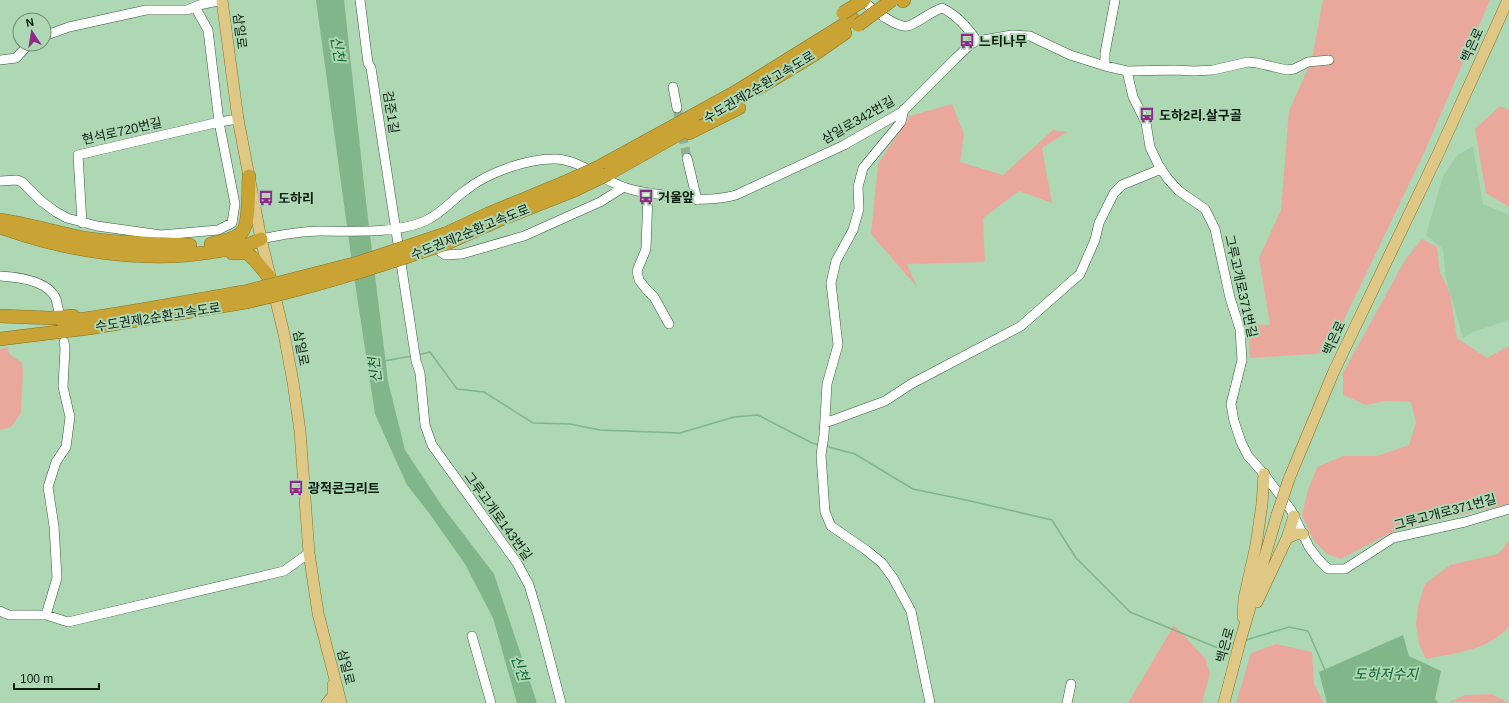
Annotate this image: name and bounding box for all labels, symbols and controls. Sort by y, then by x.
north arrow [12,12,52,52]
street label: 삼일로 [230,12,250,50]
text: N [25,16,35,29]
street label: 백은로 [1458,26,1486,64]
bus stop icon: 느티나무 [958,32,976,50]
place label: 느티나무 [979,34,1027,49]
water label: 신천 [328,35,348,64]
street label: 수도권제2순환고속도로 [701,48,817,126]
street label: 검준1길 [380,90,402,134]
street label: 삼일로342번길 [819,93,897,147]
bus stop icon: 도하2리.살구골 [1138,106,1156,124]
place label: 도하2리.살구골 [1159,108,1242,123]
street label: 현석로720번길 [81,115,163,147]
bus stop icon: 거울앞 [637,188,655,206]
bus stop icon: 도하리 [257,189,275,207]
place label: 거울앞 [658,190,694,205]
place label: 도하리 [278,191,314,206]
street label: 수도권제2순환고속도로 [408,201,532,263]
street label: 그루고개로371번길 [1222,233,1260,339]
street label: 수도권제2순환고속도로 [94,300,222,334]
street label: 백은로 [1320,319,1348,357]
street label: 삼일로 [290,329,312,367]
water label: 신천 [365,355,385,384]
street label: 그루고개로143번길 [461,469,535,563]
bus stop icon: 광적콘크리트 [287,479,305,497]
place label: 광적콘크리트 [308,481,380,496]
street label: 그루고개로371번길 [1392,491,1498,533]
street label: 백은로 [1213,626,1237,664]
street label: 삼일로 [334,648,358,686]
water label: 신천 [508,653,532,684]
scale bar [14,665,99,691]
water label: 도하저수지 [1354,666,1419,682]
text: 100 m [20,672,53,686]

